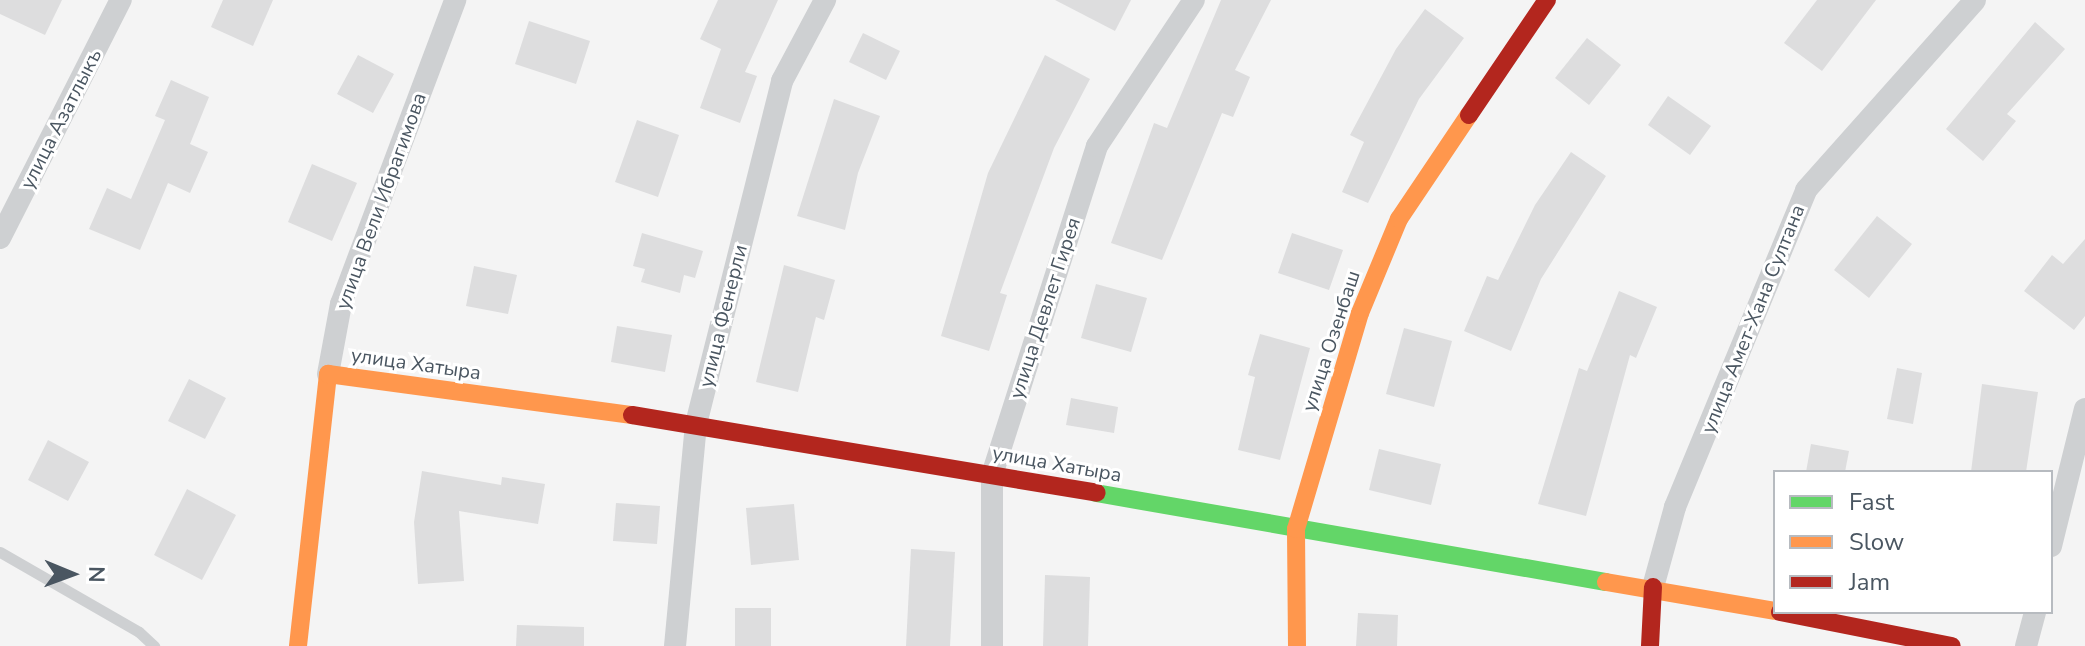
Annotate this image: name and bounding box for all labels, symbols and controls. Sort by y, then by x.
street label: улица Азатлыкъ [15,45,107,193]
street label: улица Вели Ибрагимова [331,89,431,313]
street label: улица Амет-Хана Султана [1696,201,1810,437]
street label: улица Девлет Гирея [1004,214,1086,402]
street label: улица Фенерли [694,242,752,390]
street label: улица Озенбаш [1297,267,1365,415]
street label: улица Хатыра [350,343,482,385]
street label: улица Хатыра [991,441,1123,487]
legend [1773,470,2053,614]
text: Fast [1849,486,1894,518]
text: Slow [1849,526,1904,558]
north arrow [32,534,112,614]
text: N [81,566,111,583]
text: Jam [1849,566,1890,598]

